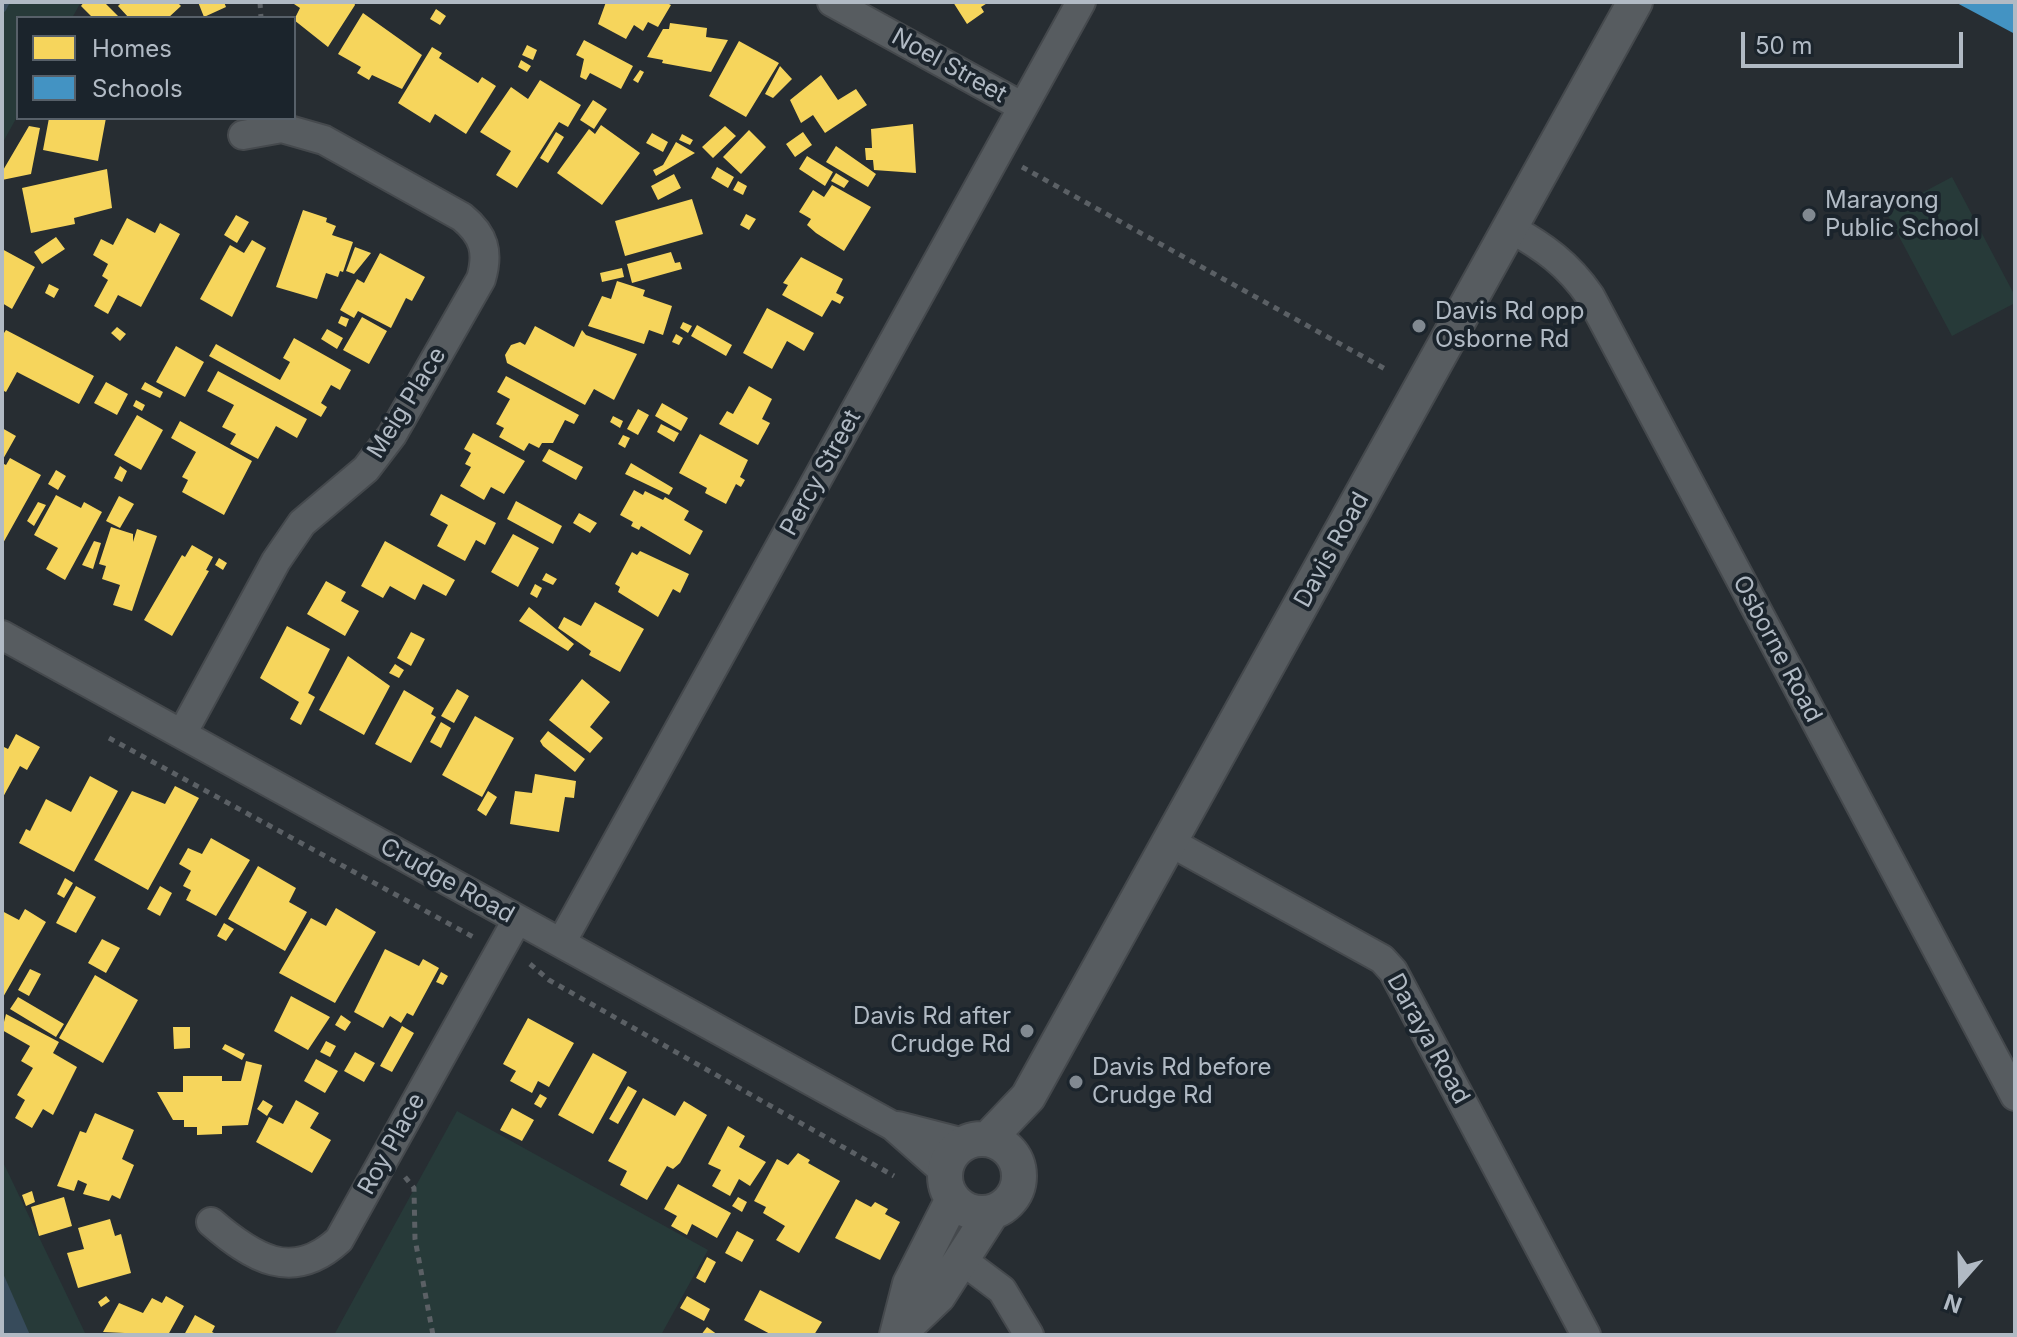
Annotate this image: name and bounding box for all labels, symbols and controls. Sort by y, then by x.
legend [16,16,296,120]
scale bar [1745,16,1967,66]
street label: Noel Street [887,23,1011,109]
text: 50 m [1755,31,1813,60]
text: Homes [92,34,172,63]
text: Schools [92,74,183,103]
place label: Marayong Public School [1825,187,1979,243]
marker: Marayong Public School [1800,206,1818,224]
place label: Davis Rd opp Osborne Rd [1435,298,1584,354]
marker: Davis Rd opp Osborne Rd [1410,317,1428,335]
street label: Meig Place [362,342,452,464]
street label: Percy Street [775,405,867,541]
street label: Davis Road [1289,487,1375,613]
street label: Osborne Road [1726,571,1828,727]
street label: Crudge Road [375,832,519,930]
street label: Daraya Road [1380,969,1476,1109]
place label: Davis Rd after Crudge Rd [853,1003,1011,1059]
marker: Davis Rd after Crudge Rd [1018,1022,1036,1040]
place label: Davis Rd before Crudge Rd [1092,1054,1272,1110]
marker: Davis Rd before Crudge Rd [1067,1073,1085,1091]
street label: Roy Place [352,1088,432,1200]
north arrow [1921,1241,2001,1321]
text: N [1940,1288,1965,1319]

